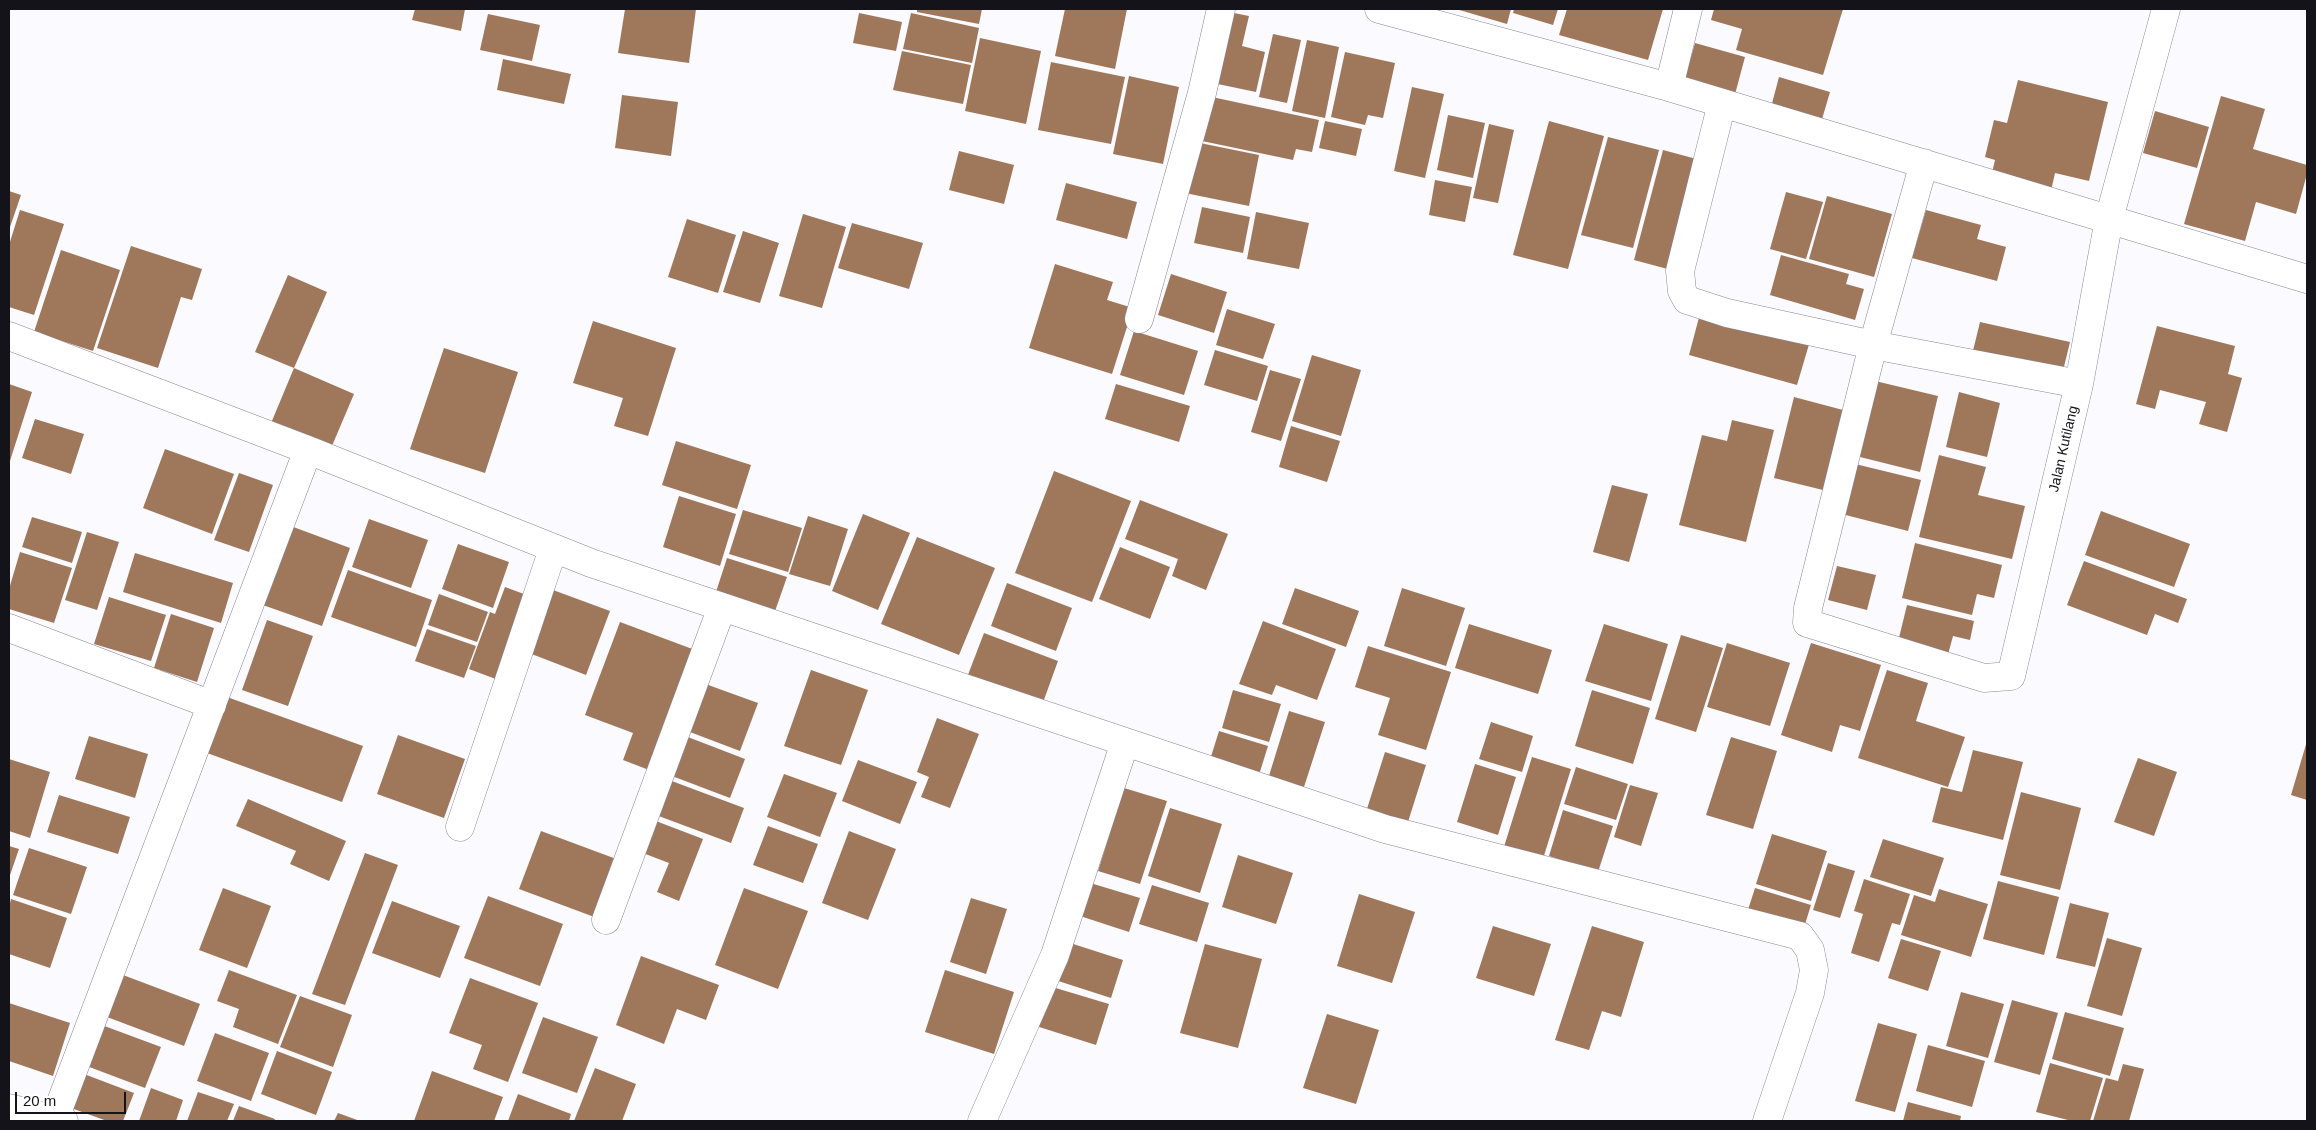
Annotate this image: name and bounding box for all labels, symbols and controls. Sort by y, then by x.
street label: Jalan Kutilang [2046,404,2082,494]
scale bar [18,1082,129,1114]
text: 20 m [23,1092,56,1109]

